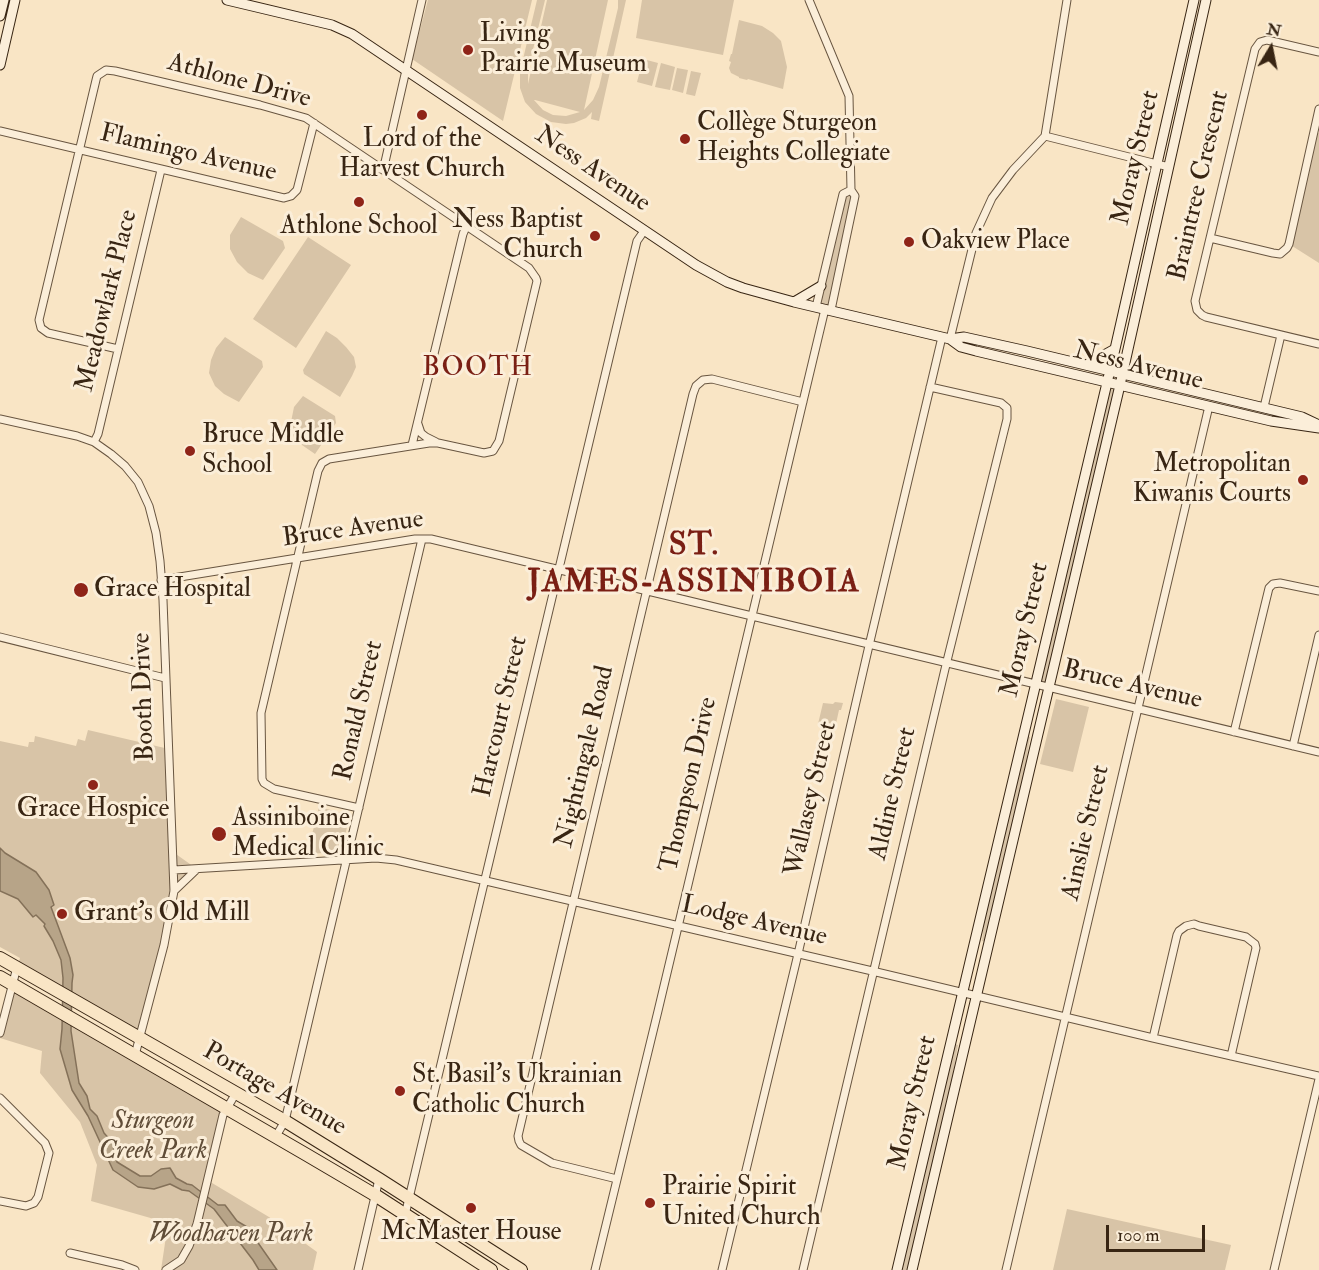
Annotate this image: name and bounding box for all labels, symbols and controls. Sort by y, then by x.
north arrow [1241,18,1301,78]
place label: Living Prairie Museum [480,19,647,80]
text: N [1265,19,1283,41]
marker: Living Prairie Museum [461,43,475,57]
street label: Athlone Drive [164,48,314,116]
street label: Moray Street [1106,88,1168,228]
street label: Braintree Crescent [1163,88,1237,284]
marker: Lord of the Harvest Church [415,108,429,122]
place label: Collège Sturgeon Heights Collegiate [697,108,890,170]
street label: Flamingo Avenue [97,119,279,189]
street label: Ness Avenue [528,120,656,220]
place label: Lord of the Harvest Church [339,124,505,186]
marker: Collège Sturgeon Heights Collegiate [678,132,692,146]
marker: Athlone School [352,195,366,209]
place label: Ness Baptist Church [453,205,583,266]
street label: Meadowlark Place [70,207,146,395]
place label: Athlone School [280,211,438,243]
place label: Oakview Place [921,226,1070,258]
marker: Ness Baptist Church [588,229,602,243]
marker: Oakview Place [902,235,916,249]
street label: Ness Avenue [1070,336,1206,398]
district label: BOOTH [422,353,534,385]
place label: Bruce Middle School [202,420,344,482]
marker: Bruce Middle School [183,444,197,458]
place label: Metropolitan Kiwanis Courts [1133,449,1291,510]
marker: Metropolitan Kiwanis Courts [1296,473,1310,487]
street label: Bruce Avenue [280,505,426,555]
district label: ST. JAMES-ASSINIBOIA [528,528,860,603]
street label: Moray Street [995,560,1057,700]
place label: Grace Hospital [94,574,251,606]
marker: Grace Hospital [72,581,90,599]
street label: Booth Drive [127,632,163,762]
street label: Harcourt Street [468,633,536,801]
street label: Ronald Street [329,638,391,784]
street label: Bruce Avenue [1059,655,1205,717]
street label: Nightingale Road [550,663,622,851]
street label: Thompson Drive [655,695,725,875]
street label: Wallasey Street [779,718,845,880]
street label: Aldine Street [864,725,924,863]
street label: Ainslie Street [1056,762,1118,904]
marker: Grace Hospice [86,778,100,792]
place label: Grace Hospice [17,794,169,826]
place label: Assiniboine Medical Clinic [232,803,384,864]
marker: Assiniboine Medical Clinic [210,825,228,843]
street label: Lodge Avenue [678,890,830,954]
place label: Grant's Old Mill [74,898,250,930]
marker: Grant's Old Mill [55,907,69,921]
street label: Moray Street [883,1033,945,1173]
street label: Portage Avenue [197,1036,351,1144]
place label: St. Basil's Ukrainian Catholic Church [412,1060,622,1122]
marker: St. Basil's Ukrainian Catholic Church [393,1084,407,1098]
park label: Sturgeon Creek Park [99,1106,207,1168]
place label: Prairie Spirit United Church [662,1172,821,1234]
marker: Prairie Spirit United Church [643,1196,657,1210]
marker: McMaster House [464,1201,478,1215]
scale bar [1109,1213,1208,1251]
place label: McMaster House [381,1217,561,1249]
park label: Woodhaven Park [148,1219,314,1251]
text: 100 m [1117,1224,1160,1247]

